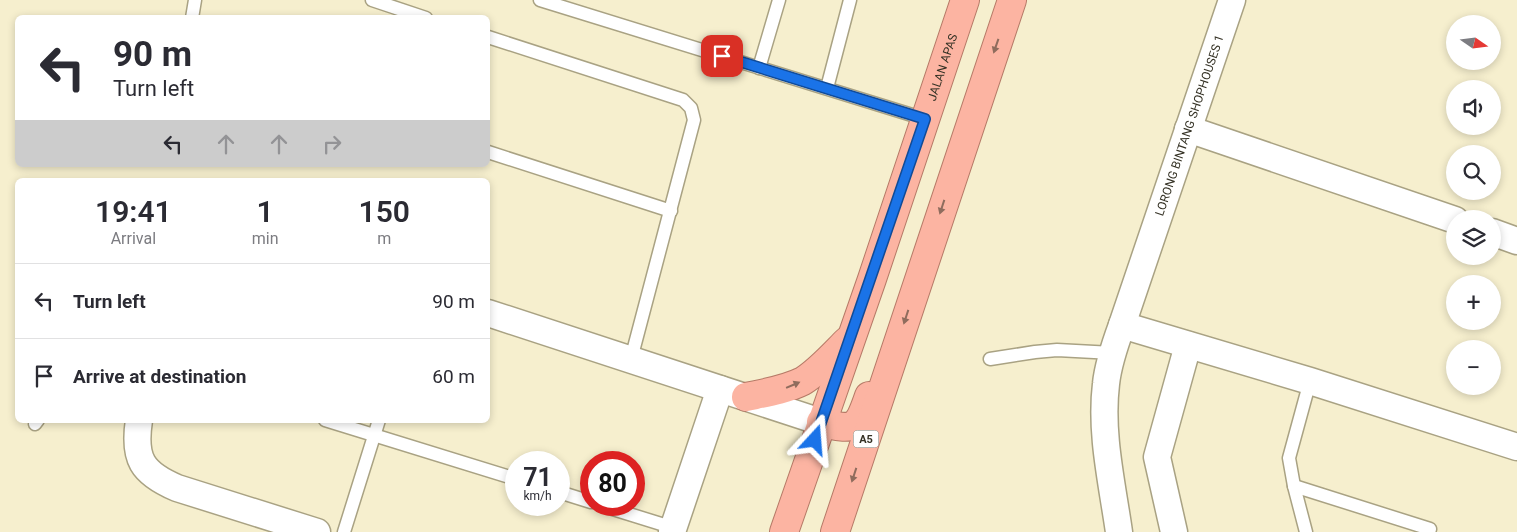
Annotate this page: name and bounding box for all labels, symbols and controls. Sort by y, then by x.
north arrow [1446,15,1501,70]
map controls [1446,15,1501,395]
street label: JALAN APAS [925,32,960,103]
street label: LORONG BINTANG SHOPHOUSES 1 [1152,33,1227,218]
text: 90 m [113,34,192,75]
icon: left [30,35,95,100]
pin [701,35,743,77]
one-way arrow [992,39,1000,54]
icon: arrive [708,42,736,70]
text: Turn left [113,76,194,101]
button: sound [1446,80,1501,135]
icon: left [159,130,187,158]
icon: ahead [212,130,240,158]
icon: ahead [265,130,293,158]
icon: right [318,130,346,158]
button: search [1446,145,1501,200]
text: 19:41 [95,194,172,229]
text: 1 [257,194,274,229]
text: 150 [359,194,410,229]
one-way arrow [938,200,946,215]
button: layers [1446,210,1501,265]
text: Arrival [111,229,156,248]
text: min [252,229,279,248]
text: m [377,229,391,248]
button: + [1446,275,1501,330]
icon: left [30,287,58,315]
text: Turn left [73,290,146,313]
text: 90 m [432,290,475,313]
one-way arrow [902,309,909,324]
button: − [1446,340,1501,395]
icon: arrive [30,362,58,390]
text: Arrive at destination [73,365,246,388]
text: 60 m [432,365,475,388]
one-way arrow [786,380,800,388]
position arrow [788,413,840,465]
road number: A5 [854,430,878,448]
speed limit sign: 80 [580,451,645,516]
text: 71 [523,463,552,492]
one-way arrow [849,468,857,483]
text: km/h [523,489,552,503]

